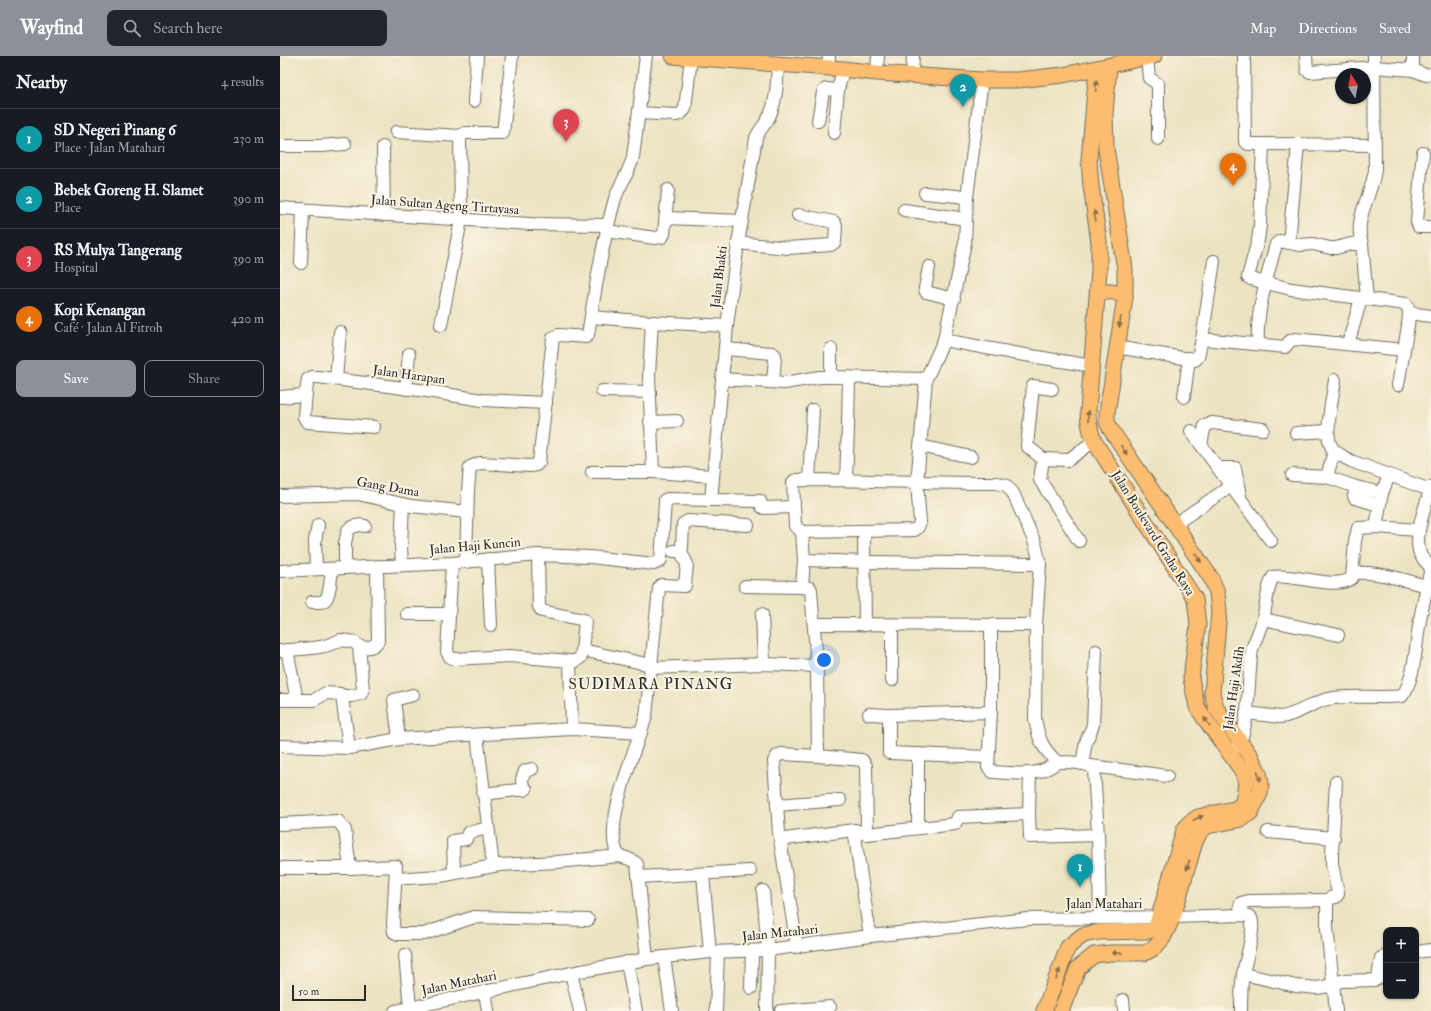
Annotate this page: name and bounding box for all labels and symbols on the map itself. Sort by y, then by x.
north arrow [1335,68,1371,104]
pin: 2 [950,74,976,107]
one-way arrow [1092,80,1099,92]
pin: 3 [553,109,579,142]
pin: 4 [1220,153,1246,186]
street label: Jalan Sultan Ageng Tirtayasa [369,192,520,219]
one-way arrow [1092,210,1098,222]
street label: Jalan Bhakti [707,244,731,310]
one-way arrow [1117,316,1123,328]
street label: Jalan Harapan [370,362,447,389]
one-way arrow [1085,409,1091,422]
one-way arrow [1121,444,1128,456]
street label: Jalan Boulevard Graha Raya [1106,466,1199,600]
street label: Gang Dama [355,474,421,501]
street label: Jalan Haji Kuncin [428,534,521,558]
one-way arrow [1194,552,1202,563]
street label: Jalan Haji Akdih [1220,645,1248,732]
your location [814,650,834,670]
district label: SUDIMARA PINANG [569,675,733,694]
one-way arrow [1203,717,1211,727]
one-way arrow [1256,770,1262,782]
one-way arrow [1192,815,1204,822]
pin: 1 [1067,854,1093,887]
one-way arrow [1185,859,1191,871]
street label: Jalan Matahari [1065,896,1143,912]
street label: Jalan Matahari [740,921,819,945]
one-way arrow [1110,950,1123,956]
street label: Jalan Matahari [419,967,499,999]
one-way arrow [1055,968,1061,980]
scale bar [292,983,366,1002]

